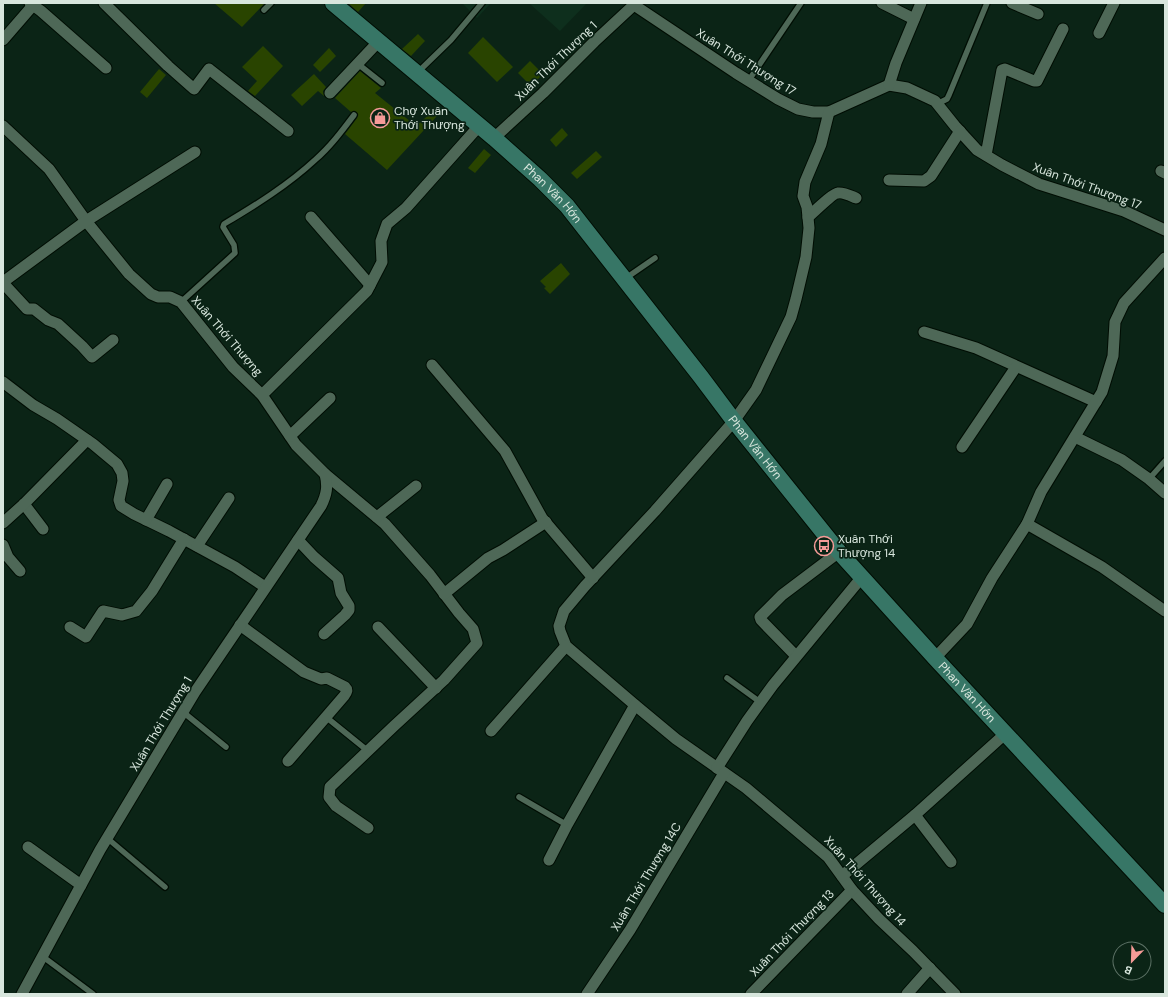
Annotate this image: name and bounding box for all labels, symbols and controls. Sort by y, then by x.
street label: Xuân Thới Thượng 1 [512,18,600,104]
street label: Xuân Thới Thượng 17 [693,25,799,99]
place label: Chợ Xuân Thới Thượng [394,103,465,133]
shop icon: Chợ Xuân Thới Thượng [369,107,391,129]
street label: Xuân Thới Thượng 17 [1030,159,1144,213]
street label: Phan Văn Hớn [520,160,586,227]
street label: Xuân Thới Thượng [188,293,266,380]
street label: Phan Văn Hớn [725,412,786,483]
place label: Xuân Thới Thượng 14 [838,531,895,561]
bus stop icon: Xuân Thới Thượng 14 [813,535,835,557]
street label: Phan Văn Hớn [935,659,999,726]
street label: Xuân Thới Thượng 1 [126,674,196,774]
street label: Xuân Thới Thượng 14C [607,819,685,934]
street label: Xuân Thới Thượng 14 [820,833,910,929]
street label: Xuân Thới Thượng 13 [746,886,838,980]
north arrow [1112,941,1152,981]
text: B [1122,962,1134,978]

